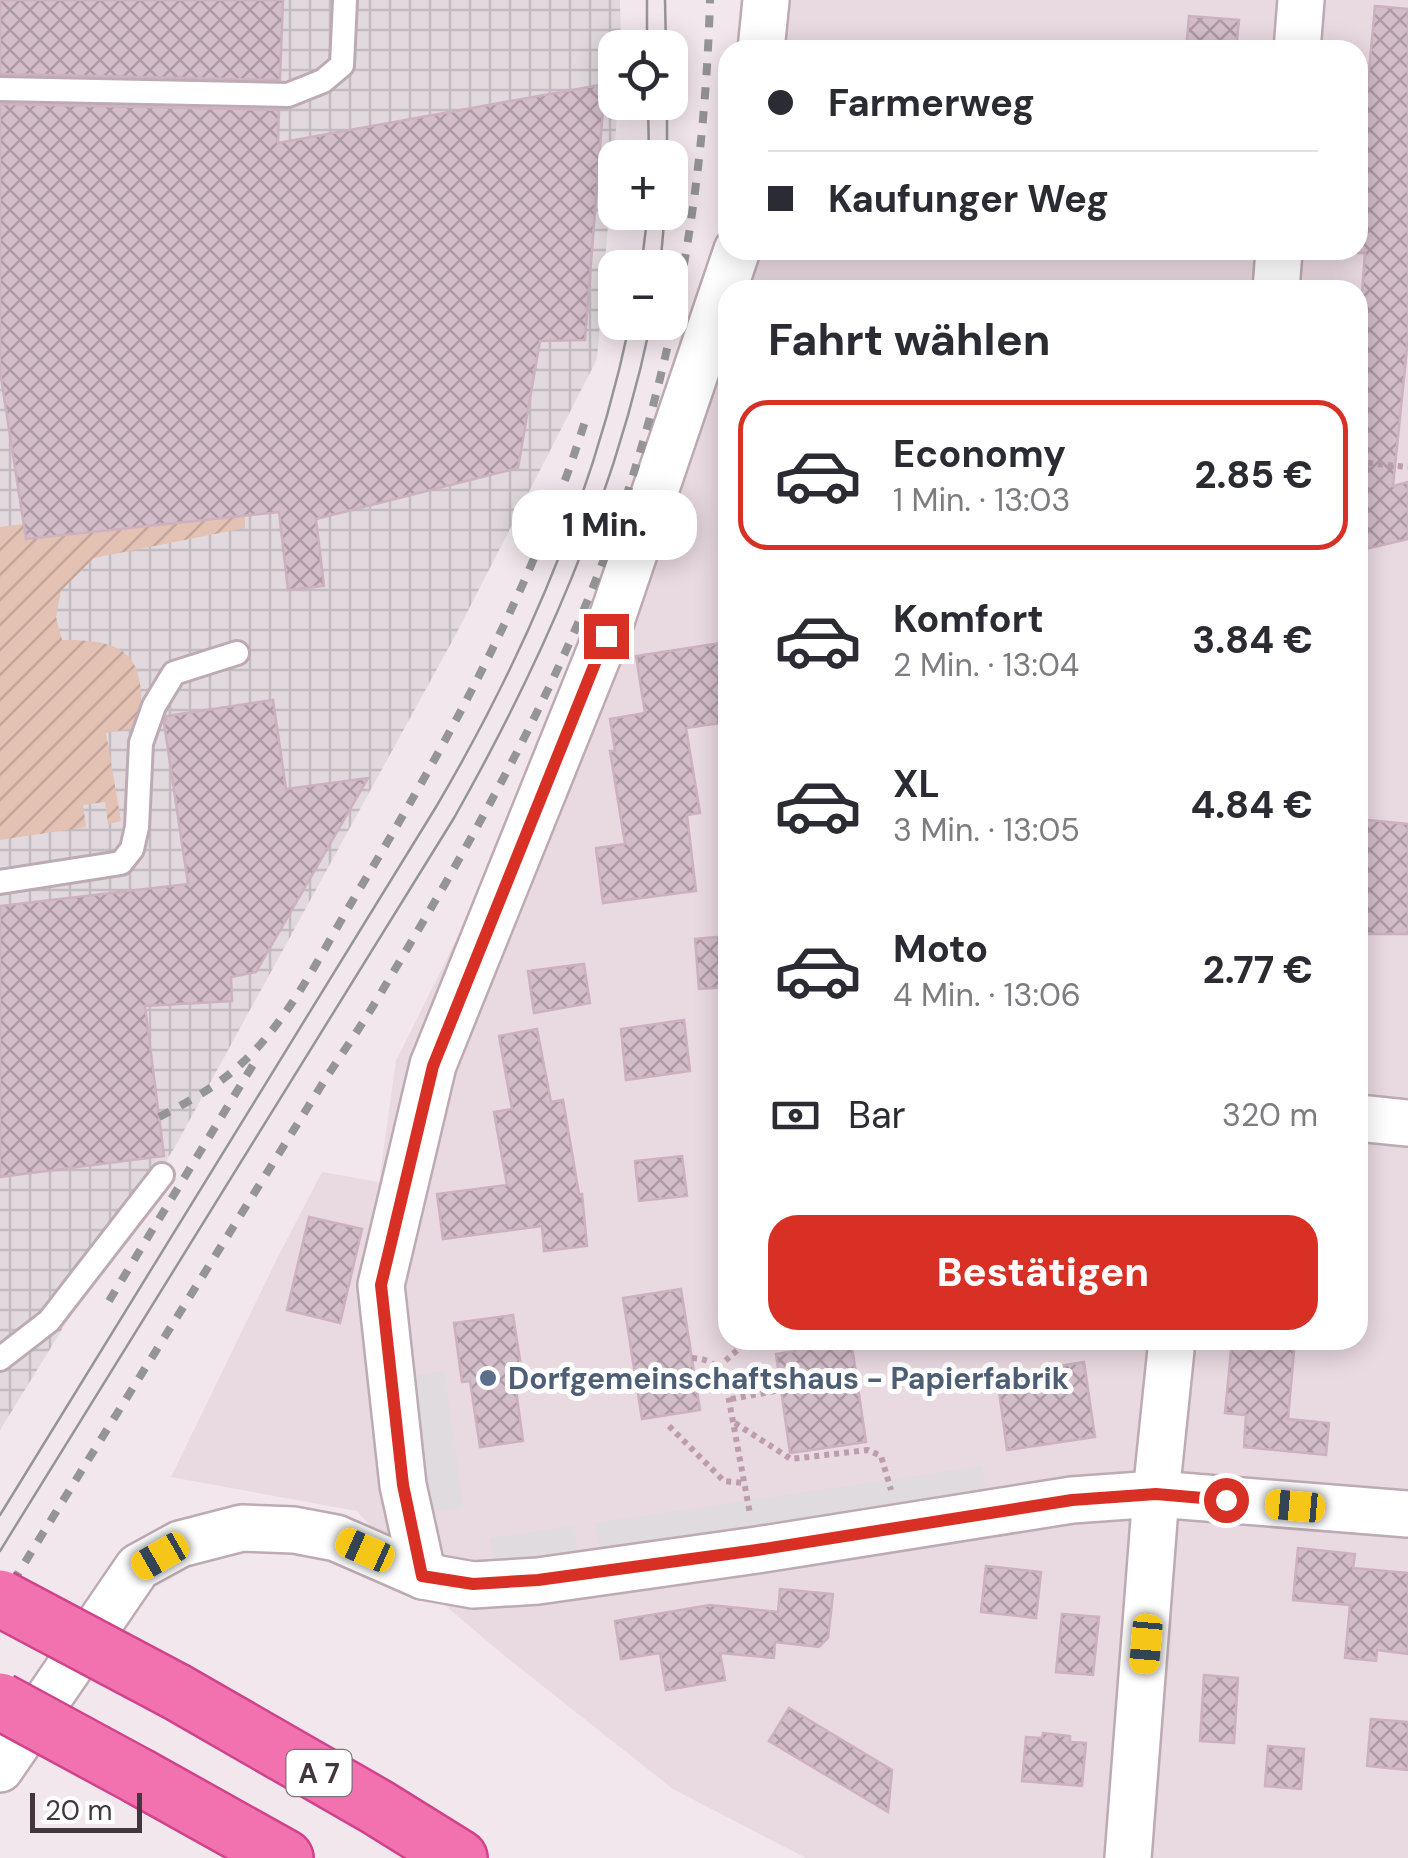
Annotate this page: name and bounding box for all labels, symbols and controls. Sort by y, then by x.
map controls [598,30,688,340]
button: locate [598,30,688,120]
text: Farmerweg [828,78,1035,128]
button: + [598,140,688,230]
text: Kaufunger Weg [828,174,1109,224]
button: − [598,250,688,340]
text: Fahrt wählen [768,310,1050,369]
text: Economy [893,429,1066,479]
icon: car [773,430,863,520]
text: 2.85 € [1195,450,1313,500]
text: 1 Min. · 13:03 [893,479,1070,521]
callout: 1 Min. [514,491,698,561]
text: 1 Min. [562,504,647,546]
text: Komfort [893,594,1044,644]
icon: car [773,595,863,685]
route end [584,614,629,659]
text: 3.84 € [1192,615,1313,665]
text: 2 Min. · 13:04 [893,644,1079,686]
text: XL [893,759,940,809]
icon: car [773,760,863,850]
text: 4.84 € [1190,780,1313,830]
text: 3 Min. · 13:05 [893,809,1080,851]
text: Moto [893,924,988,974]
icon: car [773,925,863,1015]
text: 2.77 € [1203,945,1313,995]
text: 4 Min. · 13:06 [893,974,1081,1016]
icon: cash [768,1088,823,1143]
text: Bar [848,1090,906,1140]
text: 320 m [1222,1094,1318,1136]
button: Bestätigen [768,1215,1318,1330]
place label: Dorfgemeinschaftshaus - Papierfabrik [508,1359,1069,1398]
marker: Dorfgemeinschaftshaus - Papierfabrik [477,1367,499,1389]
route start [1204,1478,1249,1523]
car [1264,1488,1326,1524]
car [331,1524,399,1576]
car [127,1528,193,1584]
car [1128,1613,1164,1675]
road number: A 7 [286,1750,352,1796]
scale bar [30,1788,142,1832]
text: 20 m [45,1792,112,1829]

